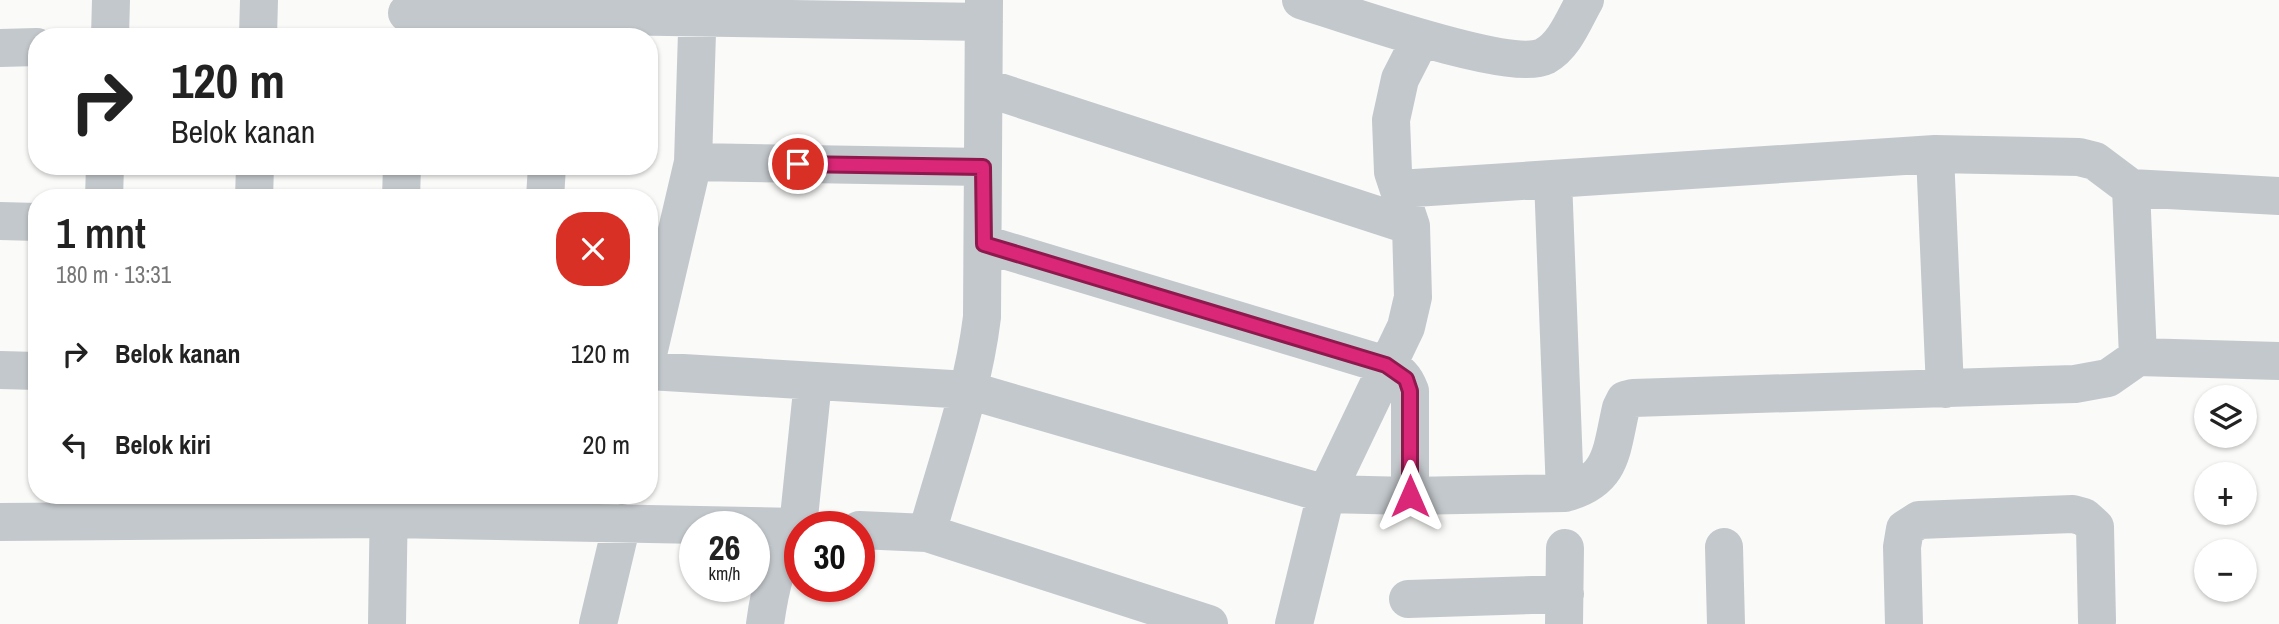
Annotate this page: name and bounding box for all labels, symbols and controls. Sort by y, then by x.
text: 120 m [171,47,285,113]
icon: right [56,56,147,147]
text: Belok kanan [171,110,315,153]
pin [768,134,828,194]
icon: arrive [779,145,817,183]
text: 1 mnt [56,205,146,261]
button: close [556,212,630,286]
text: 180 m · 13:31 [56,259,171,290]
icon: right [56,335,94,373]
text: Belok kanan [115,336,241,371]
text: 120 m [571,336,630,371]
map controls [2194,385,2257,602]
button: layers [2194,385,2257,448]
icon: left [56,426,94,464]
text: Belok kiri [115,427,211,462]
text: 20 m [583,427,630,462]
position arrow [1373,459,1447,533]
button: + [2194,462,2257,525]
speed limit sign: 30 [784,511,875,602]
text: 26 [709,524,740,571]
button: − [2194,539,2257,602]
text: km/h [709,561,741,586]

